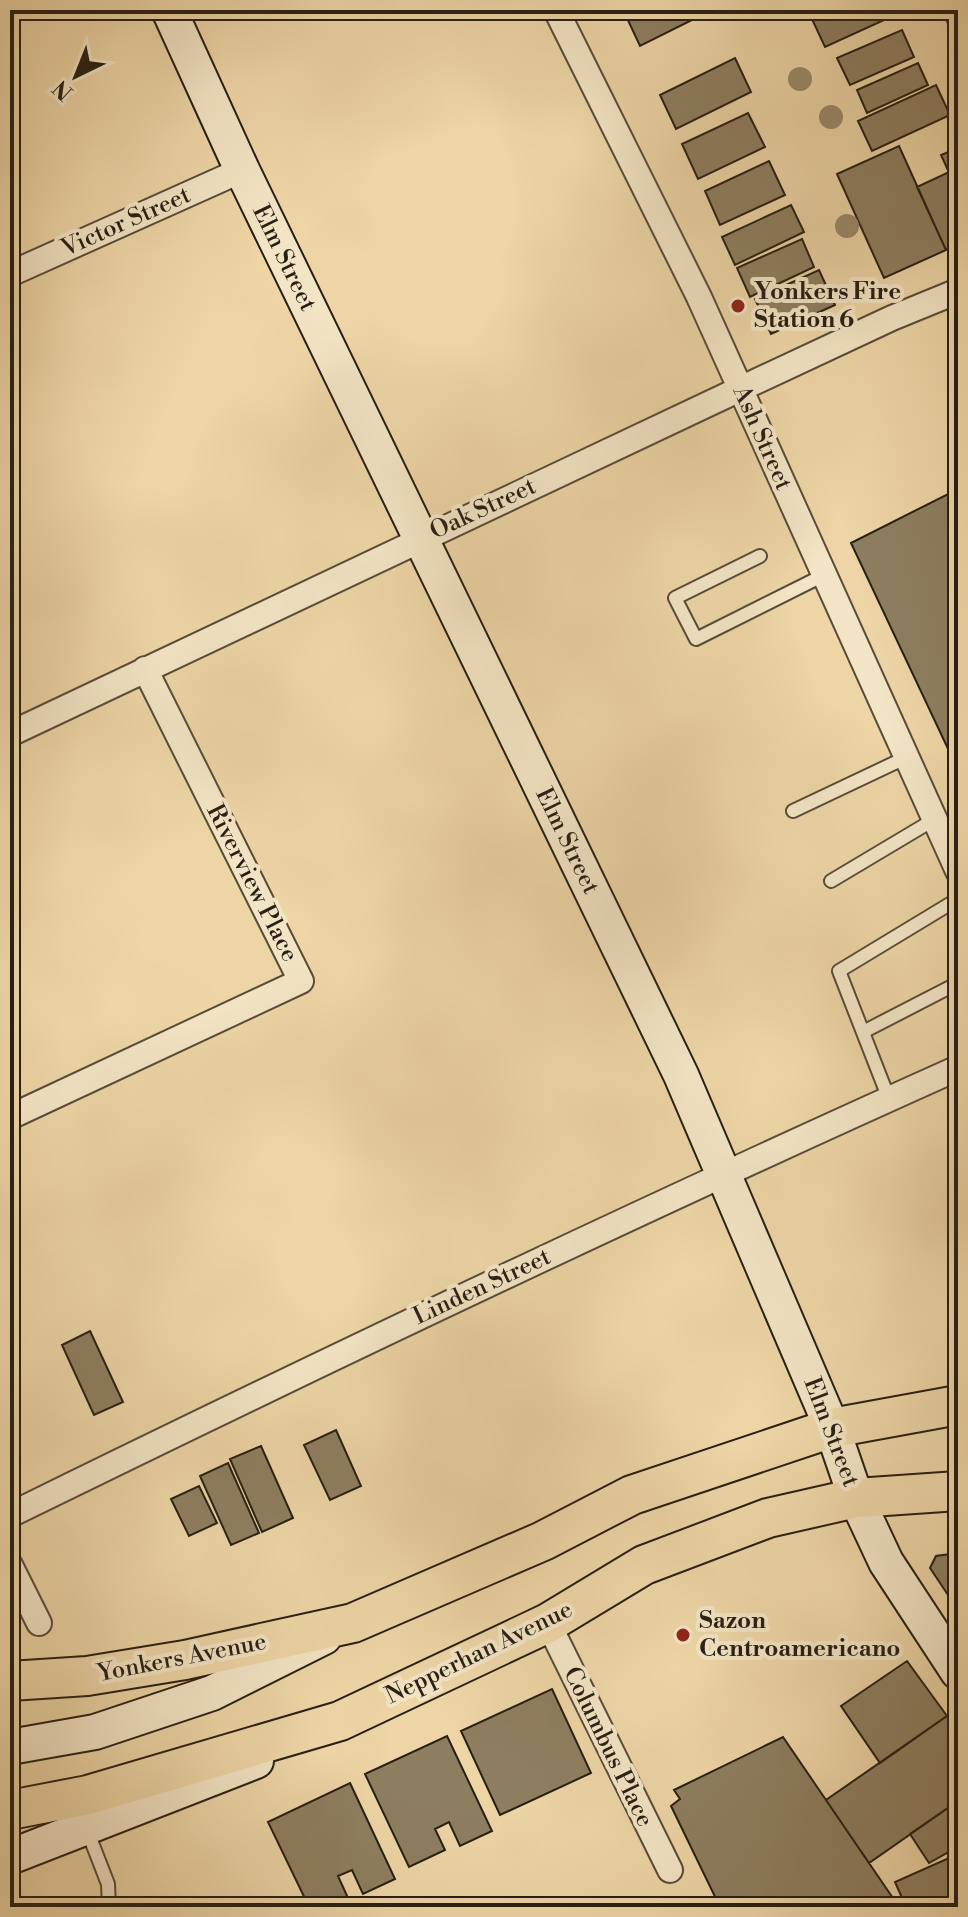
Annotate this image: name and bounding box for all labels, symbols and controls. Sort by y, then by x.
north arrow [36,36,116,116]
text: N [47,73,79,105]
street label: Victor Street [56,180,196,264]
street label: Elm Street [245,200,323,317]
place label: Yonkers Fire Station 6 [754,277,901,335]
marker: Yonkers Fire Station 6 [729,297,747,315]
street label: Ash Street [725,380,799,495]
street label: Oak Street [425,471,541,547]
street label: Elm Street [528,783,606,900]
street label: Riverview Place [199,799,305,967]
street label: Linden Street [408,1242,556,1332]
street label: Elm Street [796,1373,866,1491]
street label: Nepperhan Avenue [381,1595,577,1711]
place label: Sazon Centroamericano [699,1606,901,1664]
marker: Sazon Centroamericano [674,1626,692,1644]
street label: Yonkers Avenue [93,1627,269,1689]
street label: Columbus Place [556,1662,660,1832]

